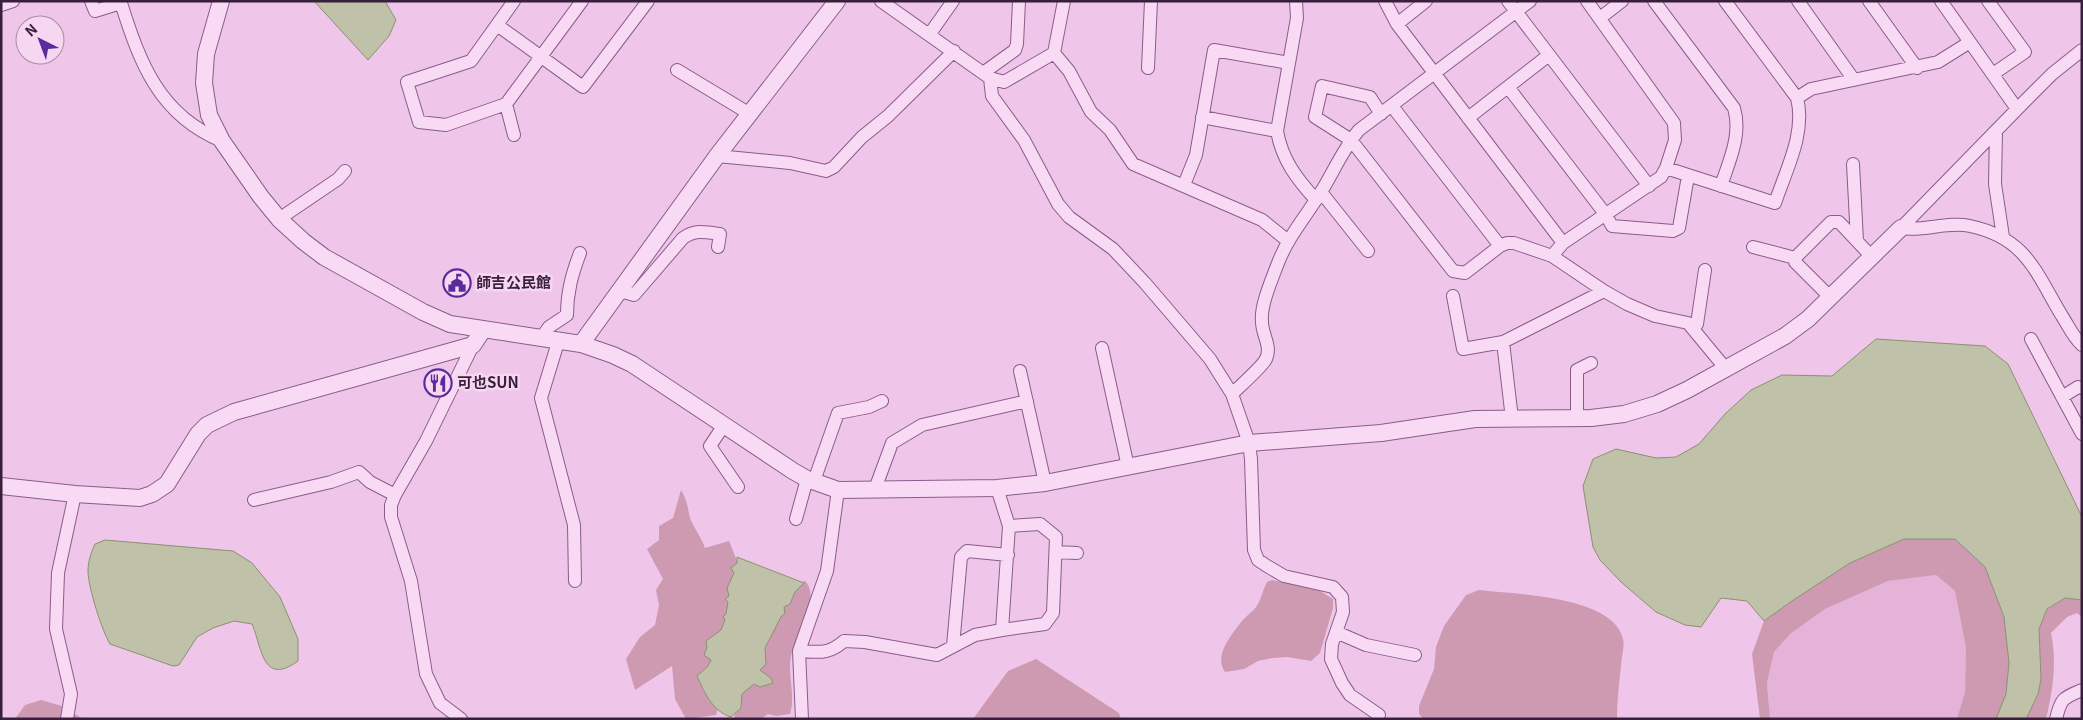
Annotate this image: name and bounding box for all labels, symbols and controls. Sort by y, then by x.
north arrow [15,15,65,65]
text: N [20,19,41,41]
public building icon: 師吉公民館 [442,268,472,298]
place label: 師吉公民館 [476,271,551,292]
restaurant icon: 可也SUN [423,368,453,398]
place label: 可也SUN [457,371,519,392]

